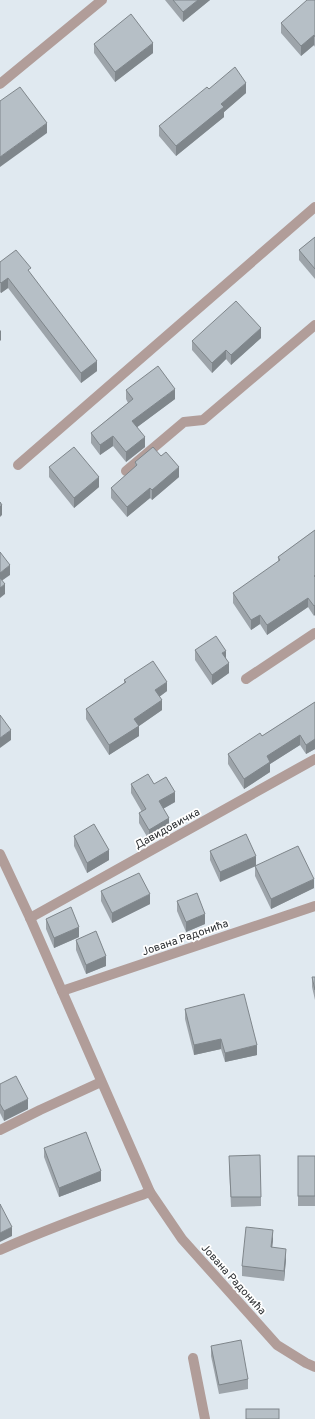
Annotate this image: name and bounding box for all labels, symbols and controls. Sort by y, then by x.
street label: Давидовичка [132,805,203,853]
street label: Јована Радонића [140,917,231,959]
street label: Јована Радонића [198,1241,269,1318]

